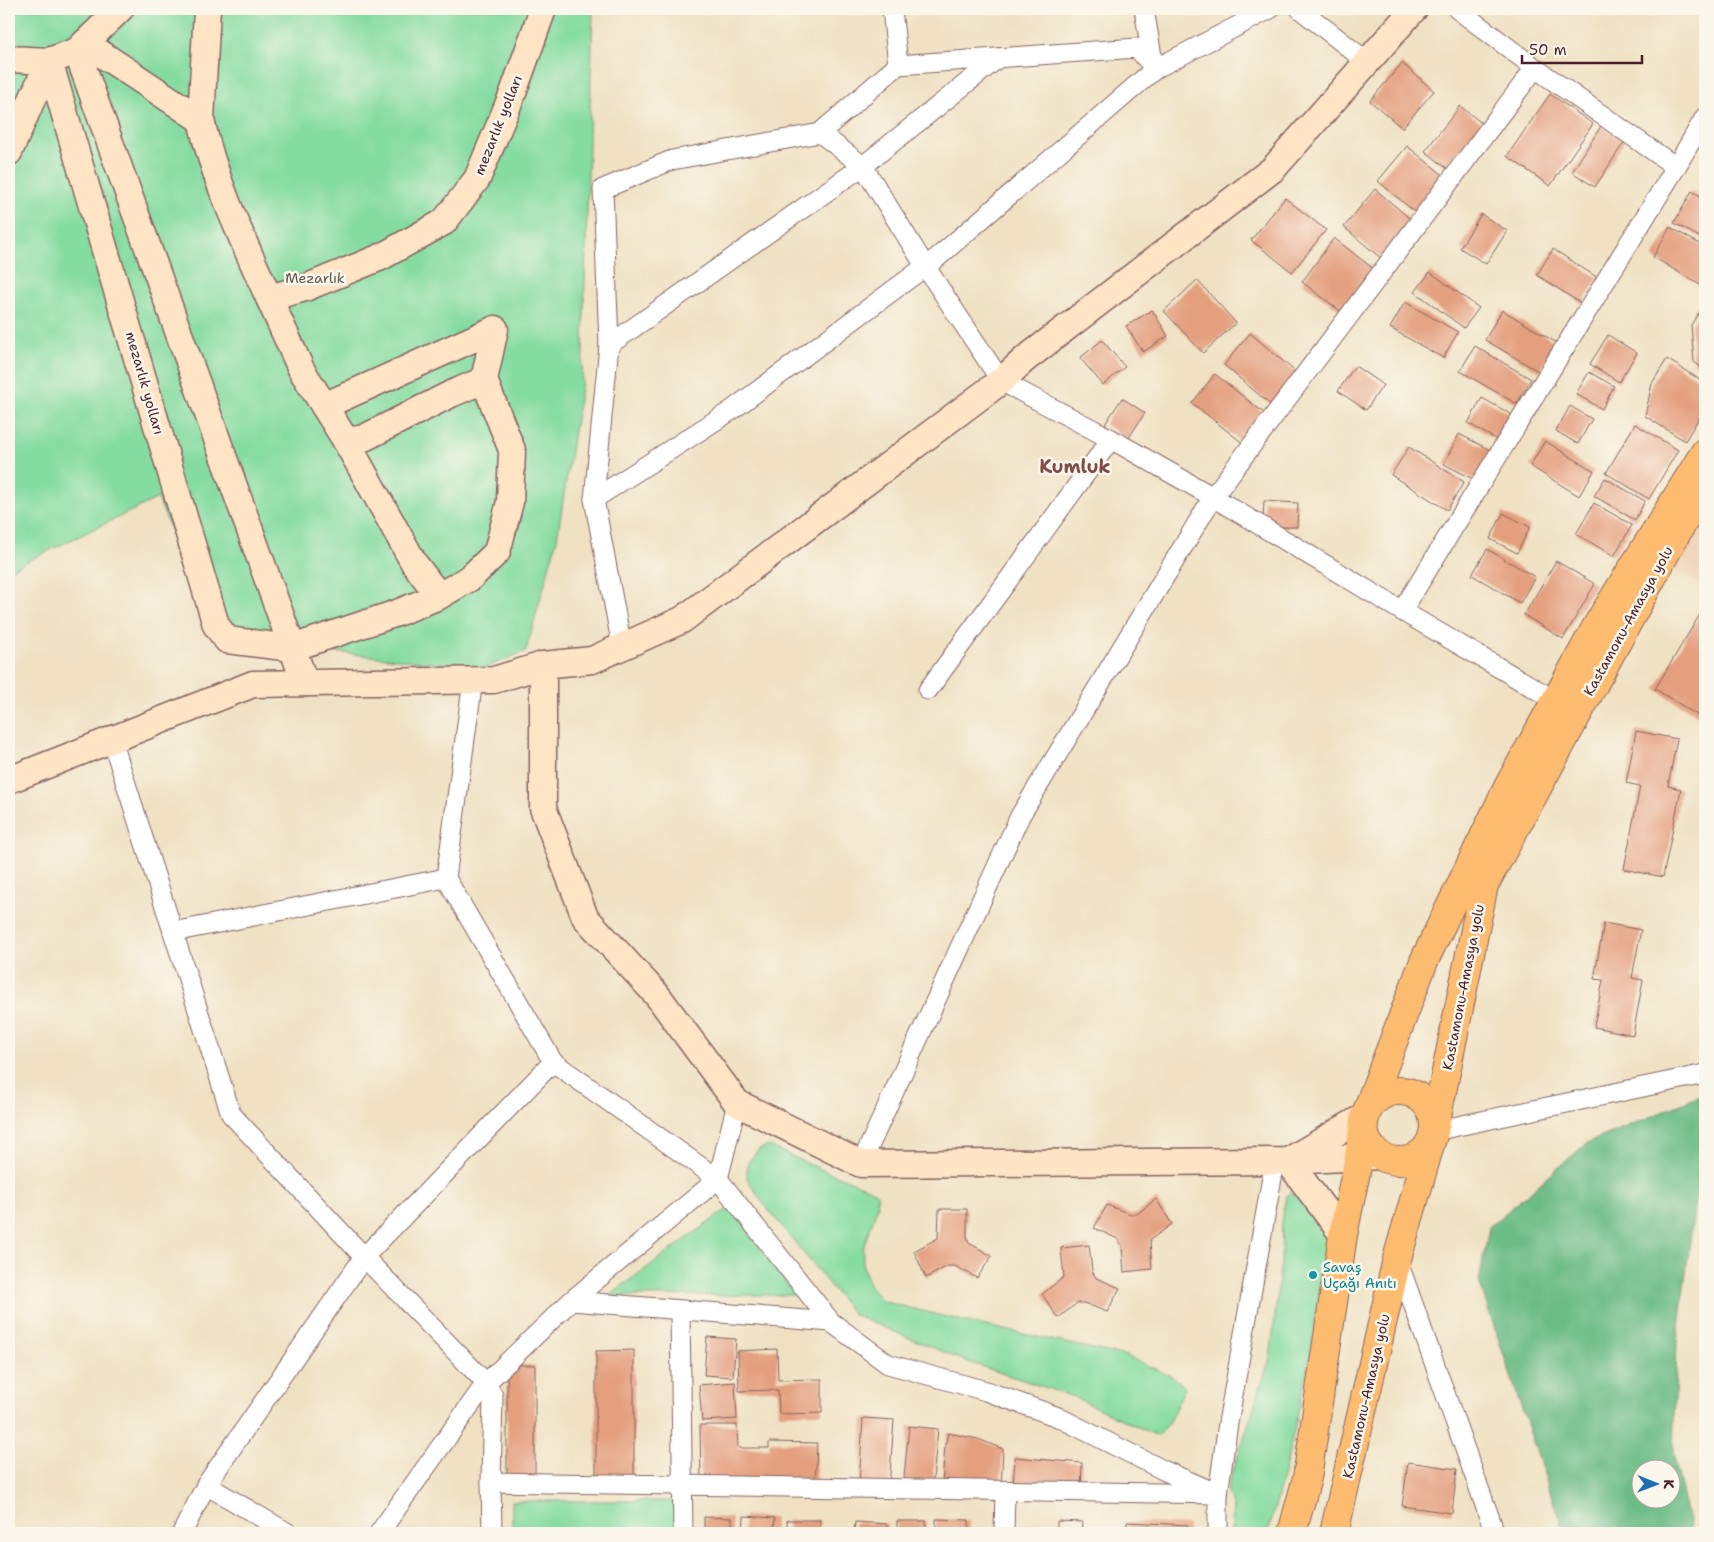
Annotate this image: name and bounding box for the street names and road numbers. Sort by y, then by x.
street label: mezarlık yolları [470,72,526,178]
street label: mezarlık yolları [122,329,168,437]
street label: Kastamonu-Amasya yolu [1579,543,1677,699]
street label: Kastamonu-Amasya yolu [1438,903,1488,1071]
street label: Kastamonu-Amasya yolu [1338,1312,1394,1480]

